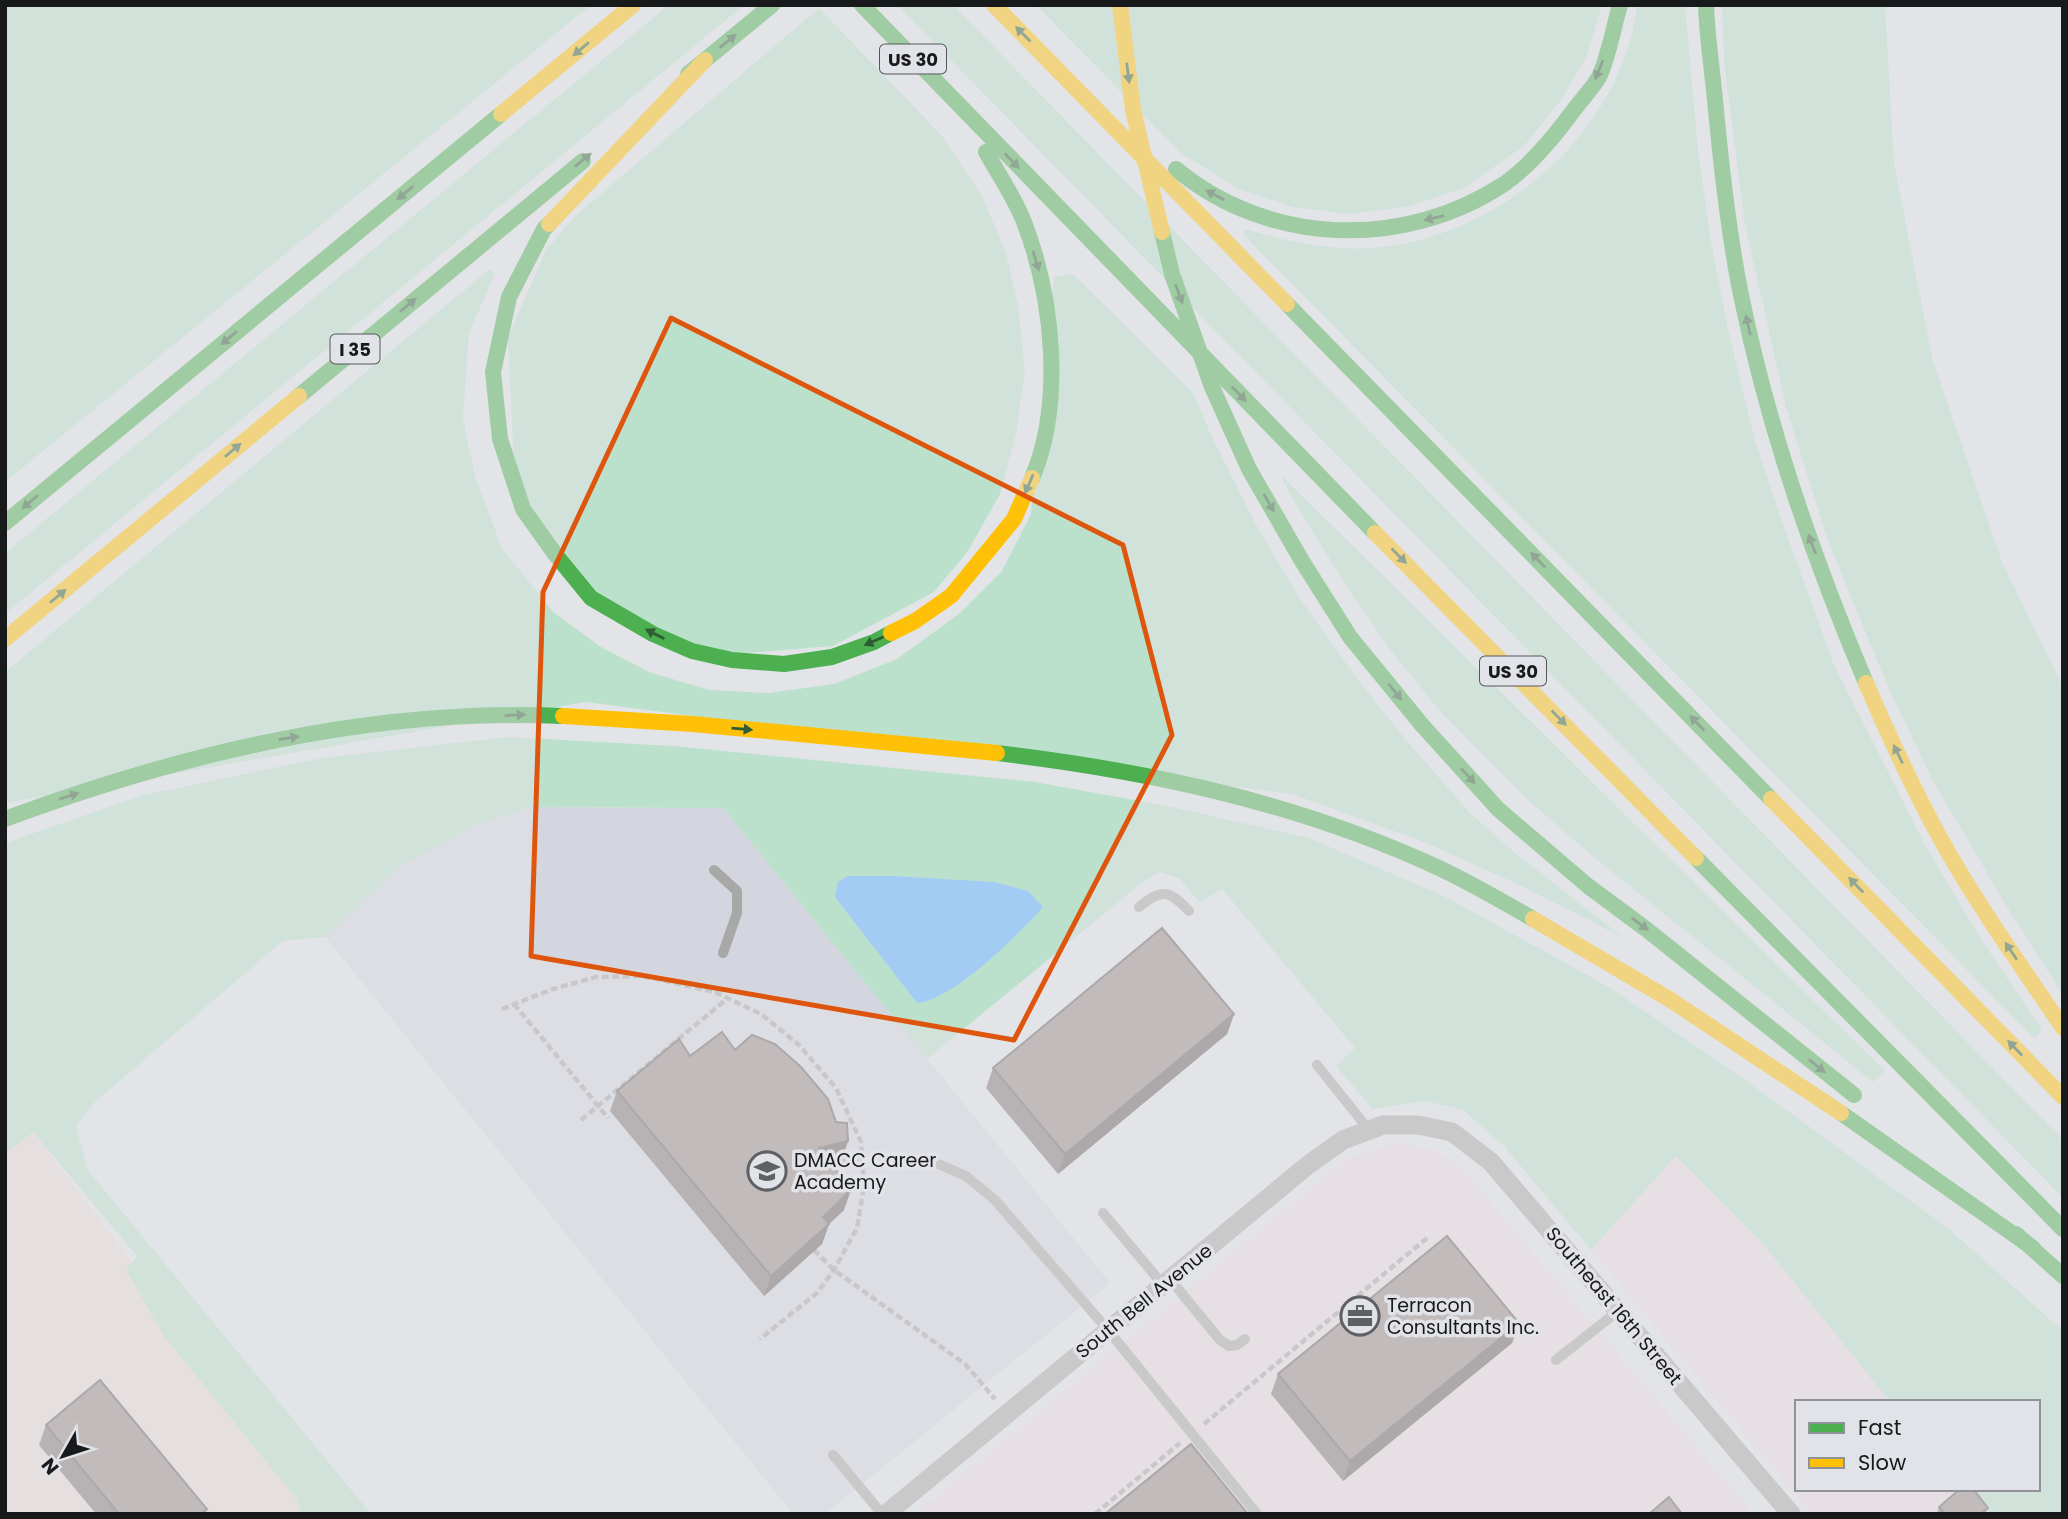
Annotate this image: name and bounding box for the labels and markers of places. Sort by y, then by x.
place label: DMACC Career Academy [794,1147,936,1196]
school or university icon: DMACC Career Academy [746,1150,788,1192]
place label: Terracon Consultants Inc. [1387,1292,1539,1341]
office icon: Terracon Consultants Inc. [1339,1295,1381,1337]

